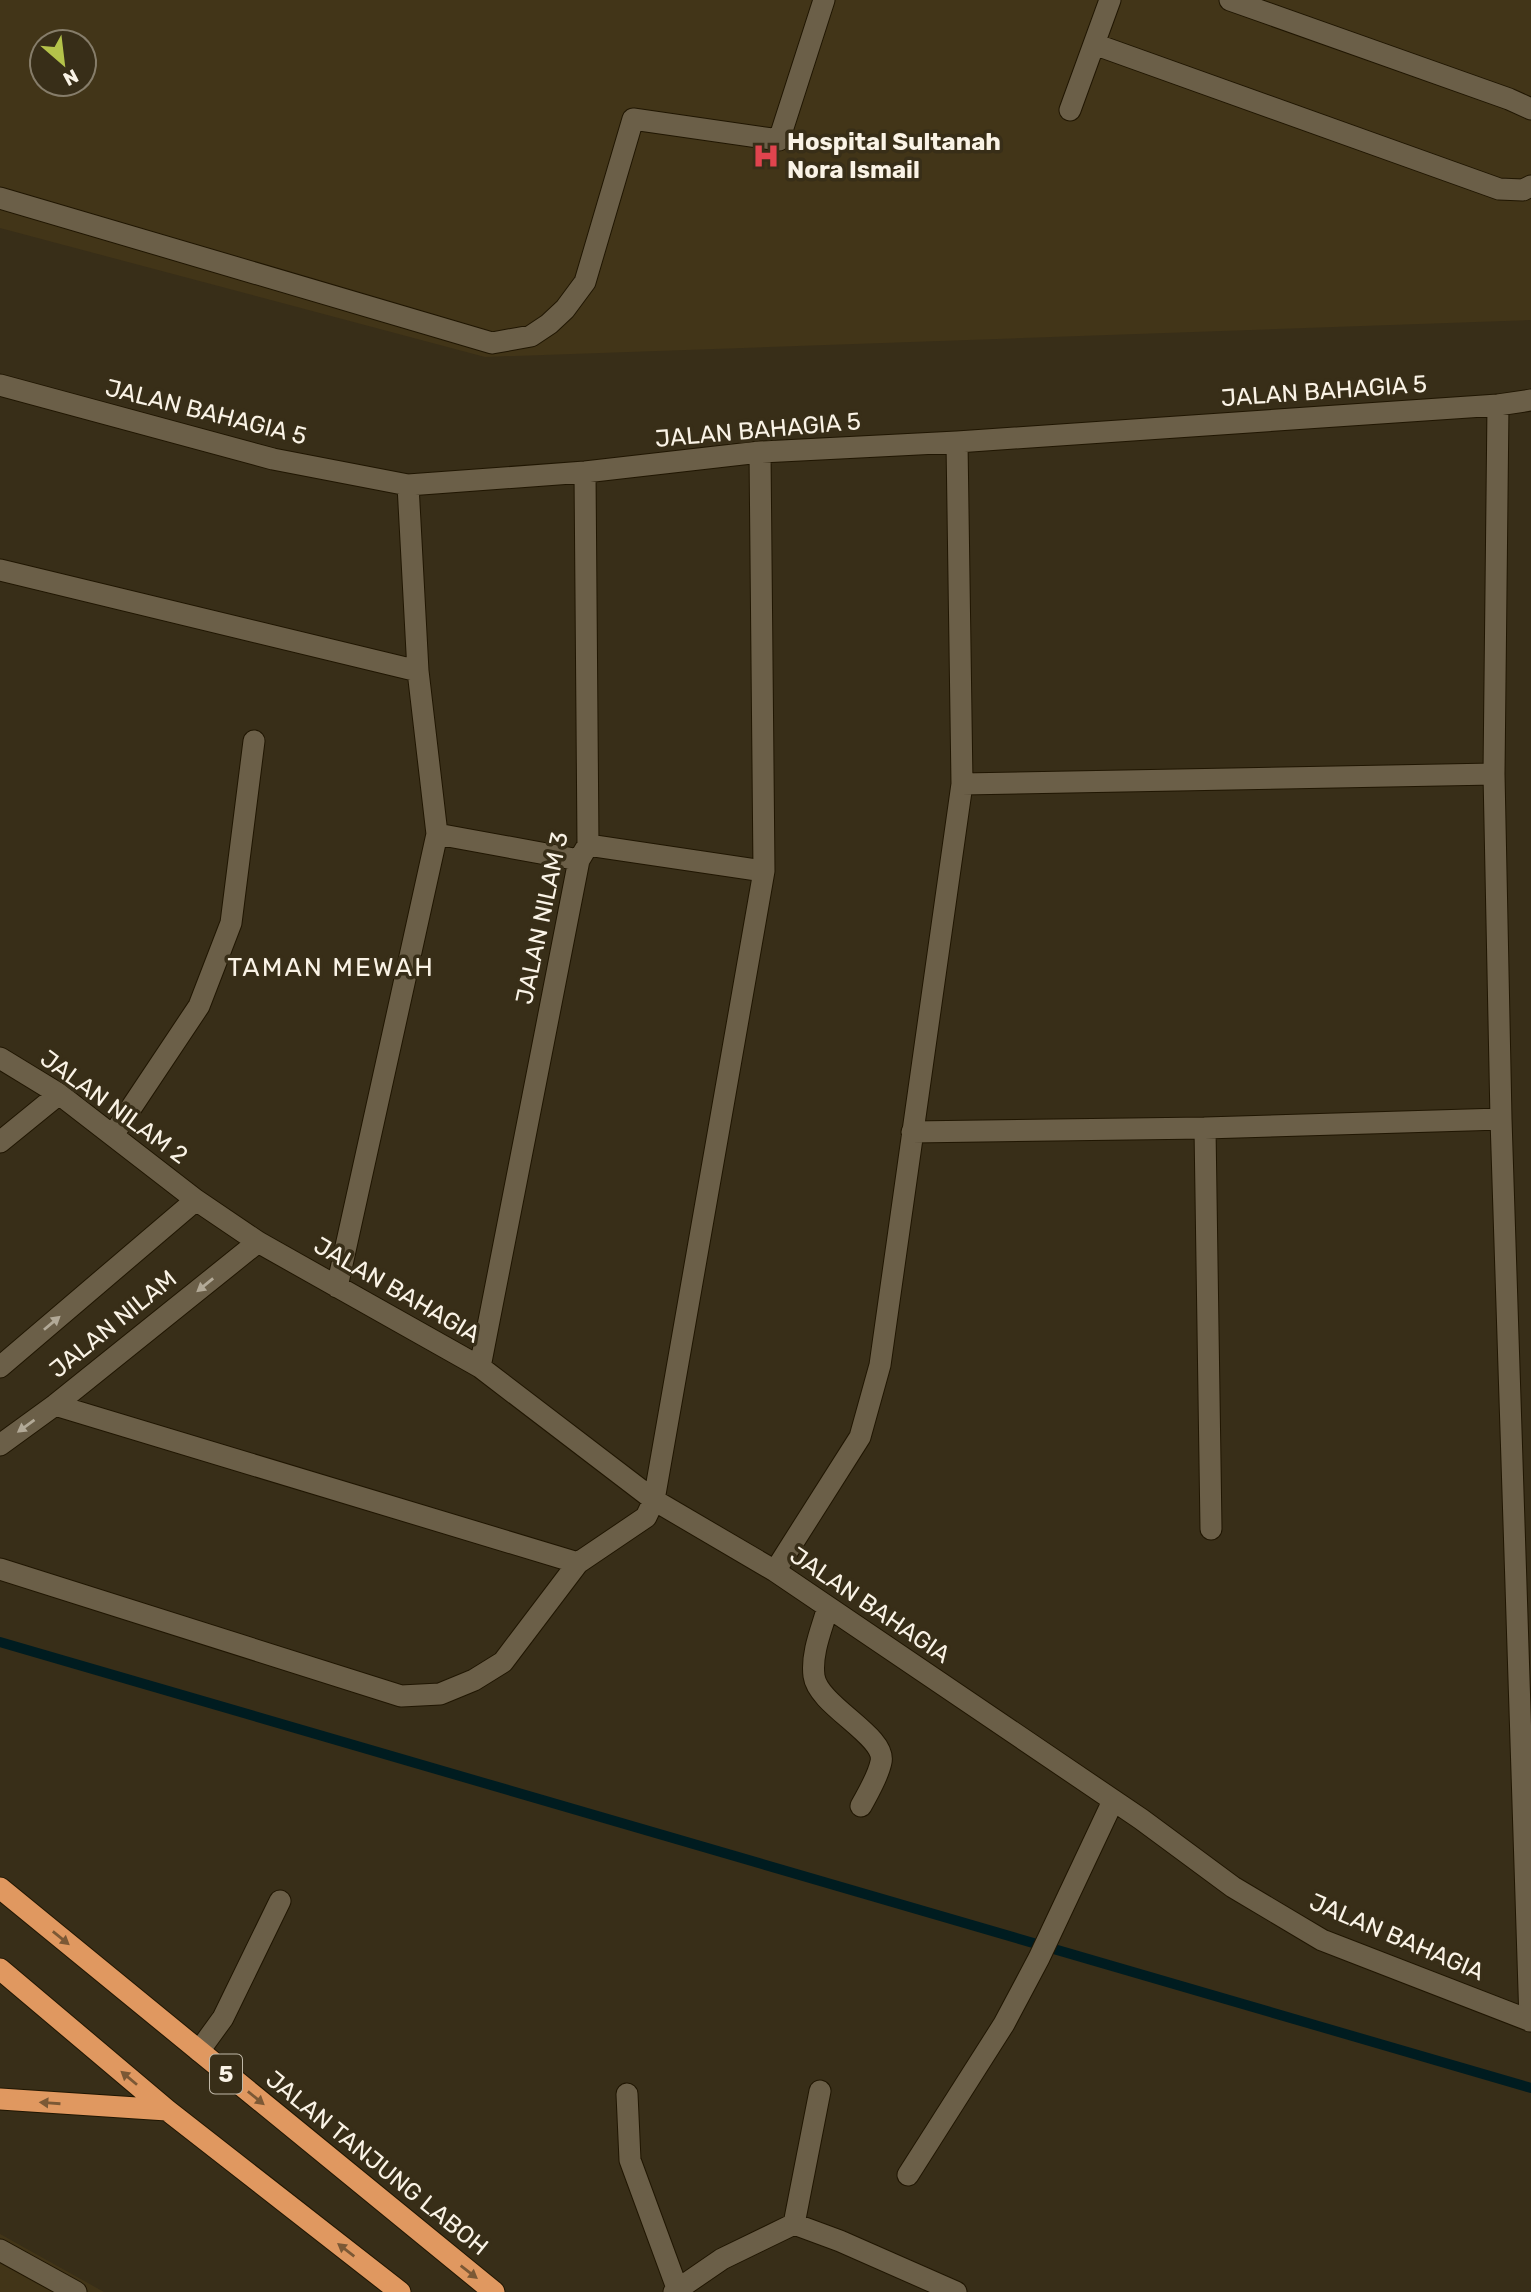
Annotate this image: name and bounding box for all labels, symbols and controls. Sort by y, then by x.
north arrow [28,28,98,98]
text: N [59,64,82,91]
place label: Hospital Sultanah Nora Ismail [787,128,1001,184]
hospital icon: Hospital Sultanah Nora Ismail [751,141,781,171]
street label: JALAN BAHAGIA 5 [1220,370,1428,412]
street label: JALAN BAHAGIA 5 [102,373,310,451]
street label: JALAN BAHAGIA 5 [654,407,862,453]
street label: JALAN NILAM 3 [510,829,574,1007]
district label: TAMAN MEWAH [227,952,435,983]
street label: JALAN NILAM 2 [35,1044,193,1170]
street label: JALAN BAHAGIA [309,1231,485,1349]
street label: JALAN NILAM [44,1264,182,1384]
one-way arrow [196,1277,214,1292]
one-way arrow [43,1315,61,1330]
one-way arrow [17,1419,36,1433]
street label: JALAN BAHAGIA [785,1541,955,1669]
street label: JALAN BAHAGIA [1305,1888,1489,1986]
one-way arrow [53,1930,70,1945]
road number: 5 [210,2054,242,2094]
street label: JALAN TANJUNG LABOH [260,2065,494,2261]
one-way arrow [121,2071,138,2086]
one-way arrow [247,2090,265,2106]
one-way arrow [39,2097,61,2108]
one-way arrow [337,2243,355,2257]
one-way arrow [459,2265,477,2280]

